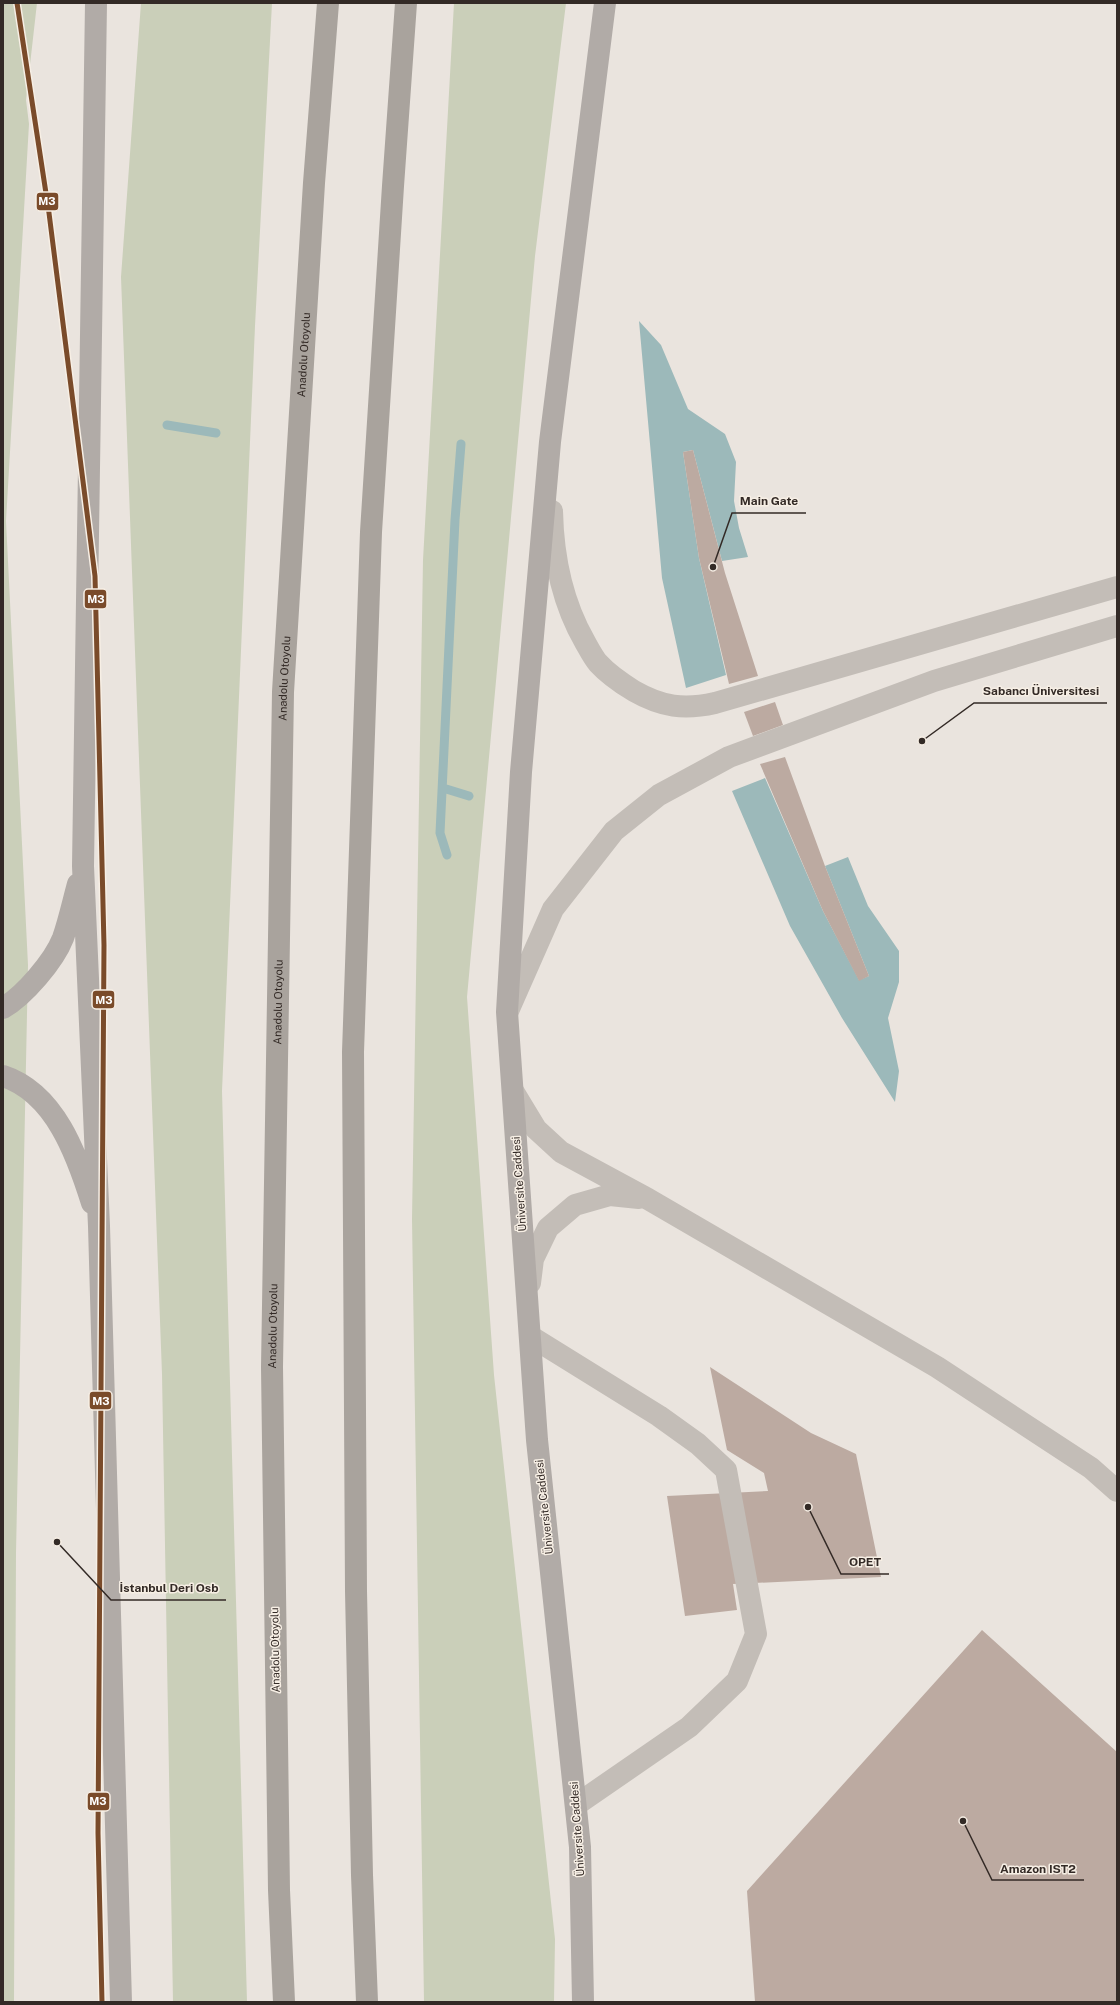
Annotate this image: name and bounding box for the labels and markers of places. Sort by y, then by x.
callout: Main Gate [732,489,806,513]
callout: Sabancı Üniversitesi [974,679,1107,703]
callout: OPET [841,1550,889,1574]
callout: İstanbul Deri Osb [111,1576,226,1600]
callout: Amazon IST2 [992,1856,1084,1880]

